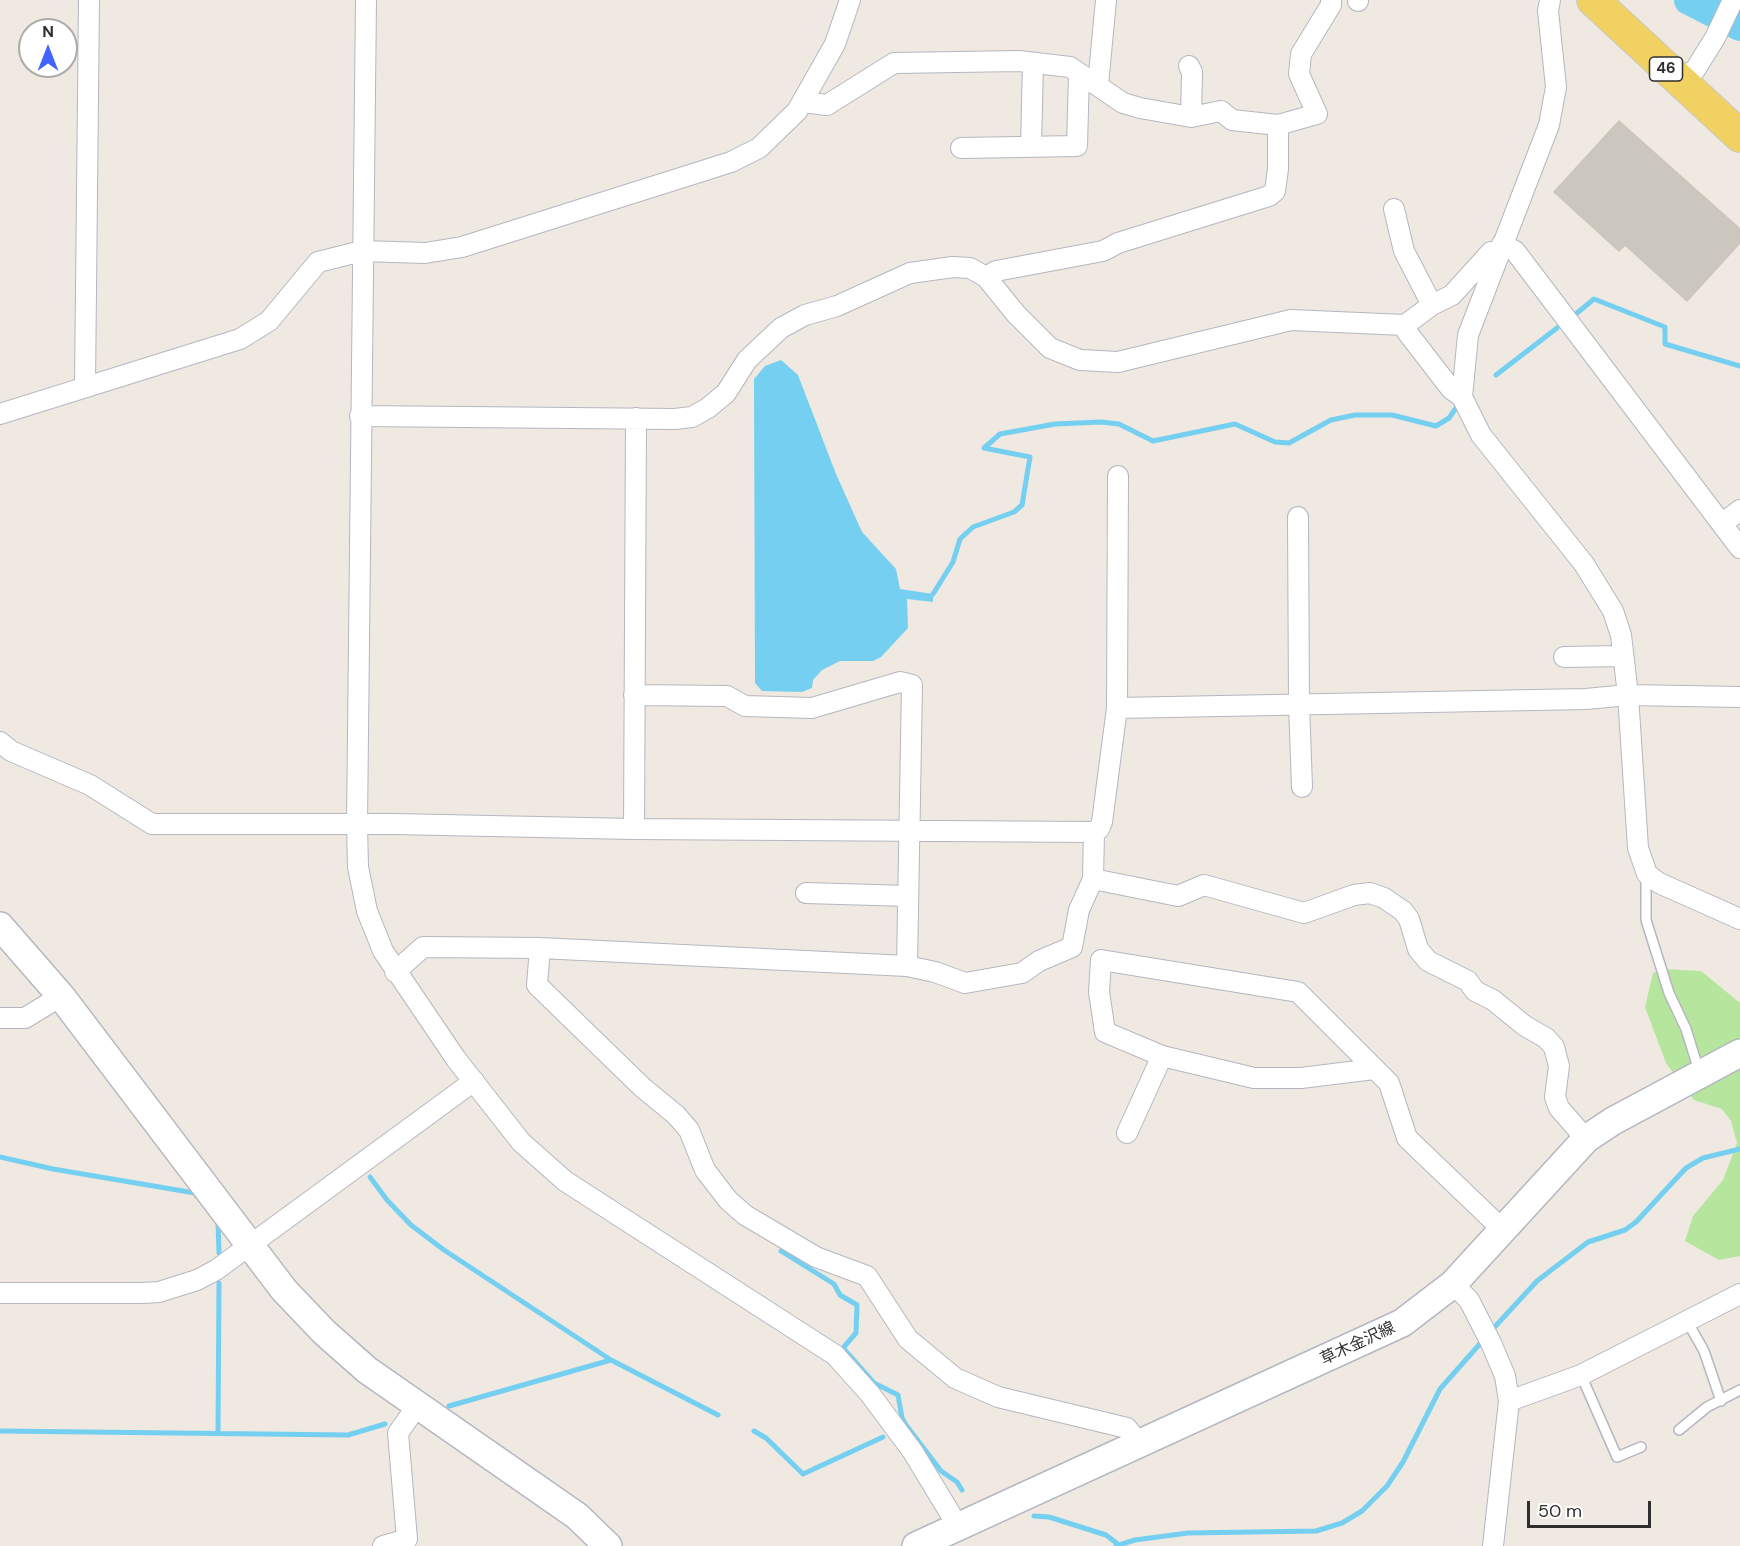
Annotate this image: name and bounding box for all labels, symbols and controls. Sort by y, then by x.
north arrow [18,18,78,78]
text: N [42,21,54,42]
road number: 46 [1650,57,1682,81]
street label: 草木金沢線 [1318,1318,1398,1370]
scale bar [1530,1489,1654,1527]
text: 50 m [1538,1499,1582,1523]

